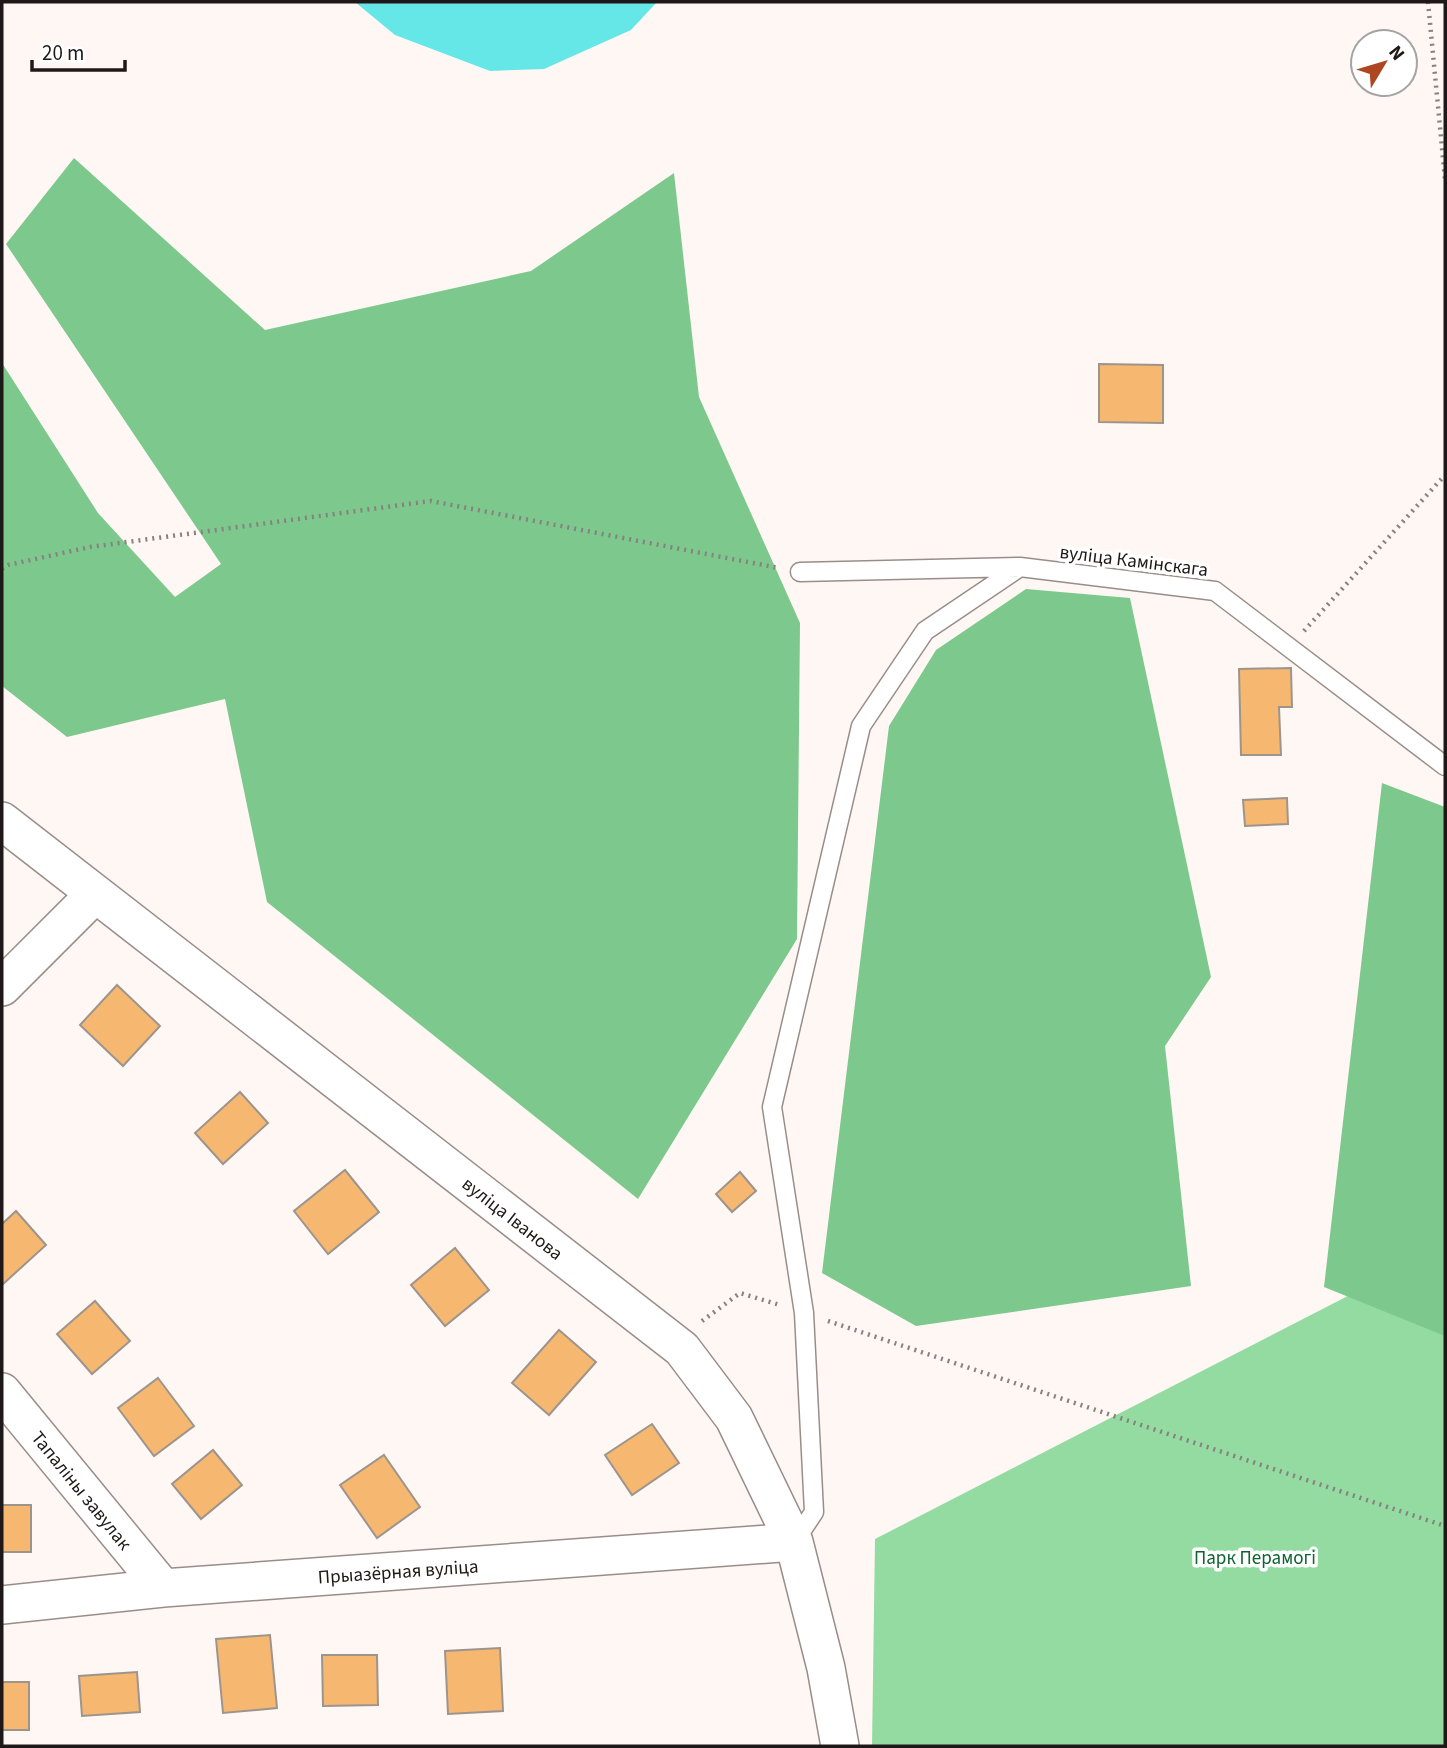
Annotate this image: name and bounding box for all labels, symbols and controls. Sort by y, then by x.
scale bar [32,28,124,72]
north arrow [1349,28,1419,98]
text: 20 m [42,38,84,68]
text: N [1382,40,1411,67]
street label: вуліца Камінскага [1058,539,1210,584]
street label: вуліца Іванова [456,1171,568,1267]
street label: Тапаліны завулак [24,1426,138,1557]
park label: Парк Перамогі [1194,1545,1316,1572]
street label: Прыазёрная вуліца [317,1553,479,1592]

